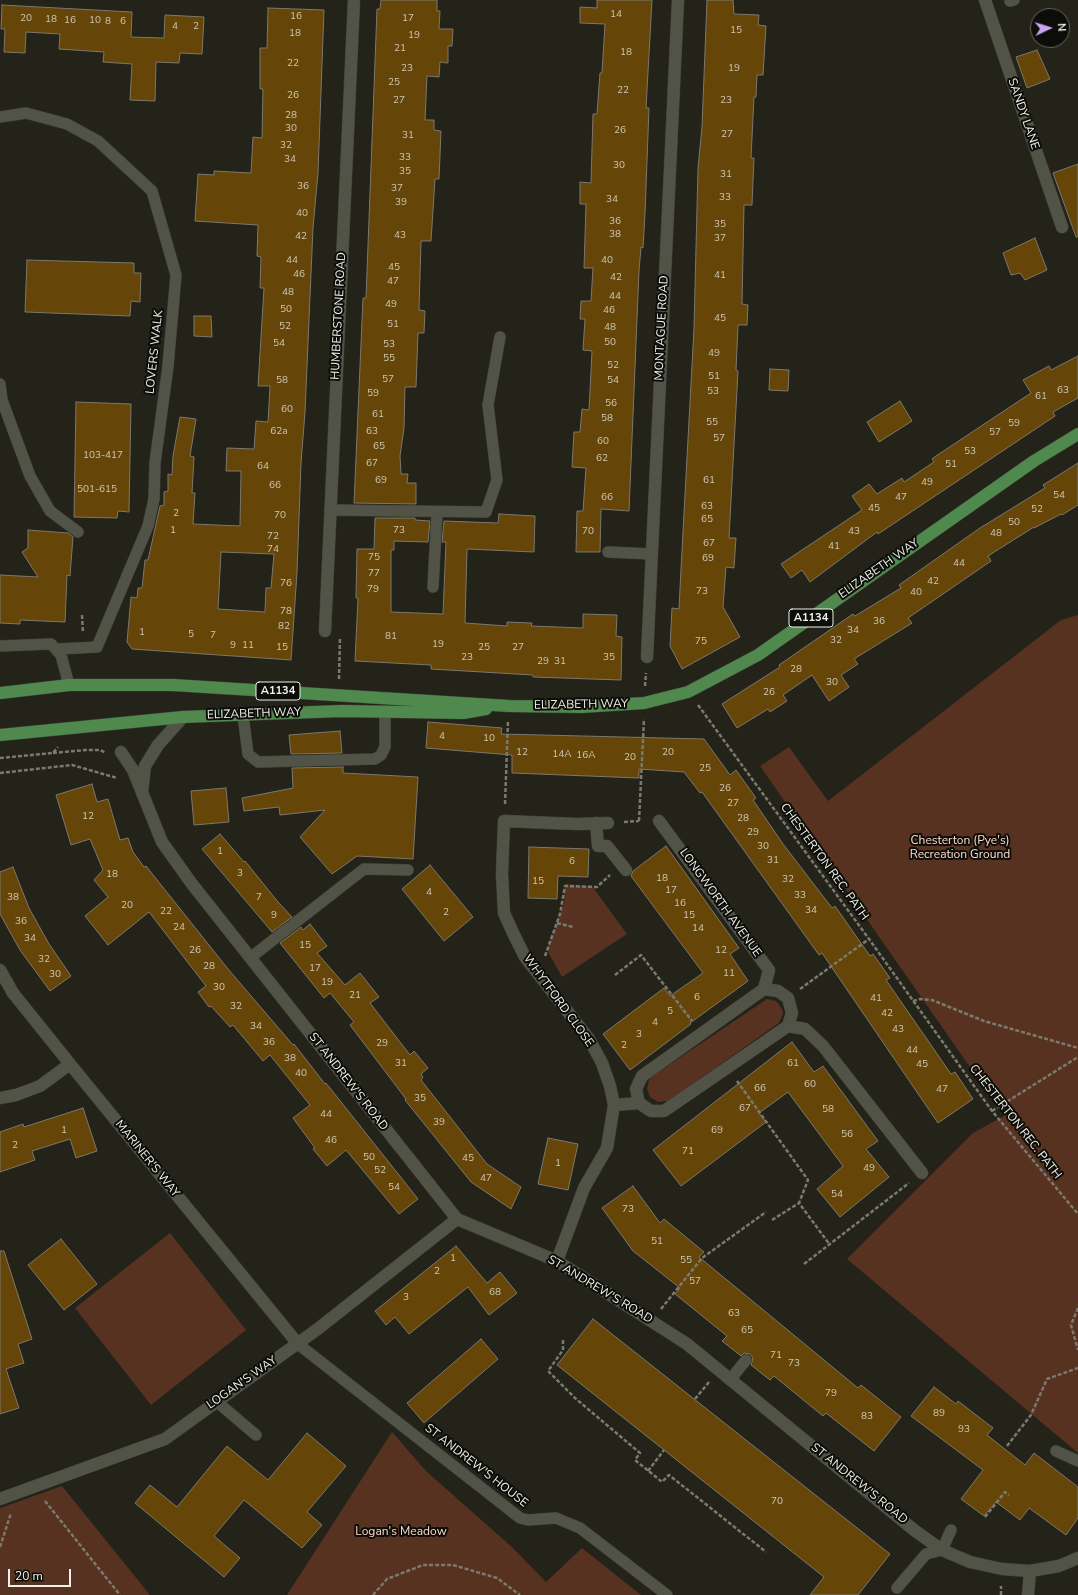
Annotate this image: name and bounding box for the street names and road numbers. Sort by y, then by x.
street label: SANDY LANE [1004,76,1042,152]
street label: HUMBERSTONE ROAD [328,252,350,380]
street label: MONTAGUE ROAD [652,275,672,381]
street label: LOVERS WALK [143,309,167,395]
street label: ELIZABETH WAY [836,536,922,602]
road number: A1134 [789,609,833,627]
road number: A1134 [256,682,300,700]
street label: ELIZABETH WAY [534,697,628,713]
street label: ELIZABETH WAY [207,705,301,723]
street label: CHESTERTON REC. PATH [777,801,871,923]
street label: LONGWORTH AVENUE [676,846,764,960]
street label: WHYTFORD CLOSE [520,952,596,1050]
street label: ST ANDREW'S ROAD [305,1030,391,1134]
street label: CHESTERTON REC. PATH [966,1062,1064,1182]
street label: MARINER'S WAY [112,1118,182,1200]
street label: ST ANDREW'S ROAD [545,1253,655,1327]
street label: LOGAN'S WAY [204,1353,280,1413]
street label: ST ANDREW'S HOUSE [422,1421,530,1511]
street label: ST ANDREW'S ROAD [808,1441,910,1527]

